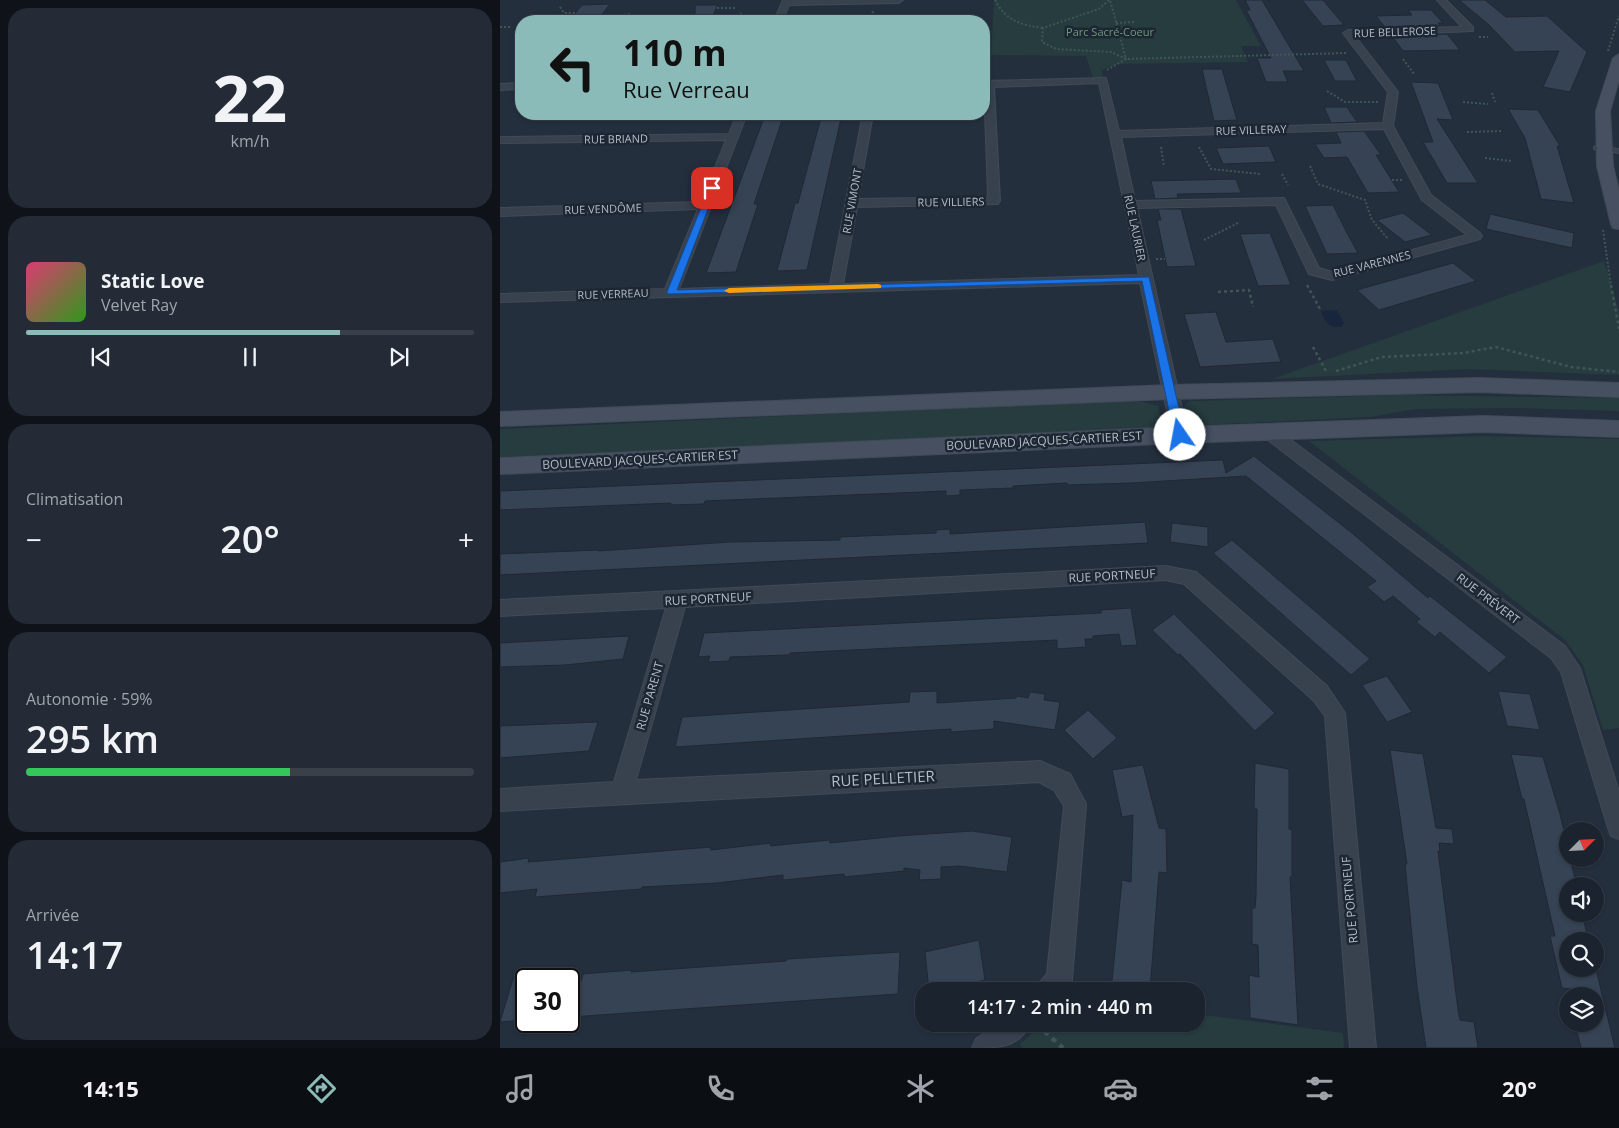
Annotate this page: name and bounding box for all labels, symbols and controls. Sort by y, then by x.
street label: RUE BELLEROSE [1354,23,1436,40]
park label: Parc Sacré-Coeur [1066,24,1154,39]
text: 110 m [623,29,727,76]
icon: left [540,35,605,100]
text: 22 [213,53,287,141]
text: Rue Verreau [623,74,750,104]
street label: RUE VILLERAY [1215,121,1288,138]
text: km/h [231,130,269,152]
street label: RUE BRIAND [584,130,648,147]
pin [691,167,733,209]
street label: RUE VIMONT [838,167,865,235]
icon: arrive [698,174,726,202]
street label: RUE VILLIERS [917,193,985,210]
street label: RUE LAURIER [1121,193,1150,263]
street label: RUE VENDÔME [564,200,642,217]
street label: RUE VARENNES [1332,247,1412,280]
text: Static Love [101,268,204,294]
street label: RUE VERREAU [577,285,649,302]
text: Velvet Ray [101,294,177,316]
icon: previous [87,343,115,371]
icon: pause [236,343,264,371]
icon: next [385,343,413,371]
position arrow [1153,408,1205,460]
street label: BOULEVARD JACQUES-CARTIER EST [946,427,1143,454]
street label: BOULEVARD JACQUES-CARTIER EST [542,446,739,473]
text: Climatisation [26,488,123,510]
text: 20° [220,512,280,564]
text: − [26,520,42,558]
text: + [458,520,474,558]
street label: RUE PORTNEUF [1068,565,1156,586]
street label: RUE PRÉVERT [1453,569,1524,628]
street label: RUE PORTNEUF [664,588,752,609]
street label: RUE PARENT [632,659,668,732]
text: Autonomie · 59% [26,688,153,710]
text: 295 km [26,712,159,764]
street label: RUE PELLETIER [831,765,936,791]
north arrow [1559,822,1604,868]
map controls [1559,822,1604,1032]
street label: RUE PORTNEUF [1337,856,1362,944]
button: sound [1559,877,1604,922]
text: Arrivée [26,904,79,926]
text: 14:17 [26,928,123,980]
button: search [1559,932,1604,977]
speed limit sign: 30 [515,968,580,1033]
button: layers [1559,987,1604,1032]
text: 14:17 · 2 min · 440 m [967,994,1153,1020]
icon: directions [304,1071,339,1106]
icon: music [503,1071,538,1106]
icon: phone [703,1071,738,1106]
icon: climate [903,1071,938,1106]
icon: car [1103,1071,1138,1106]
icon: filters [1302,1071,1337,1106]
text: 14:15 [82,1073,139,1103]
text: 20° [1502,1073,1537,1103]

